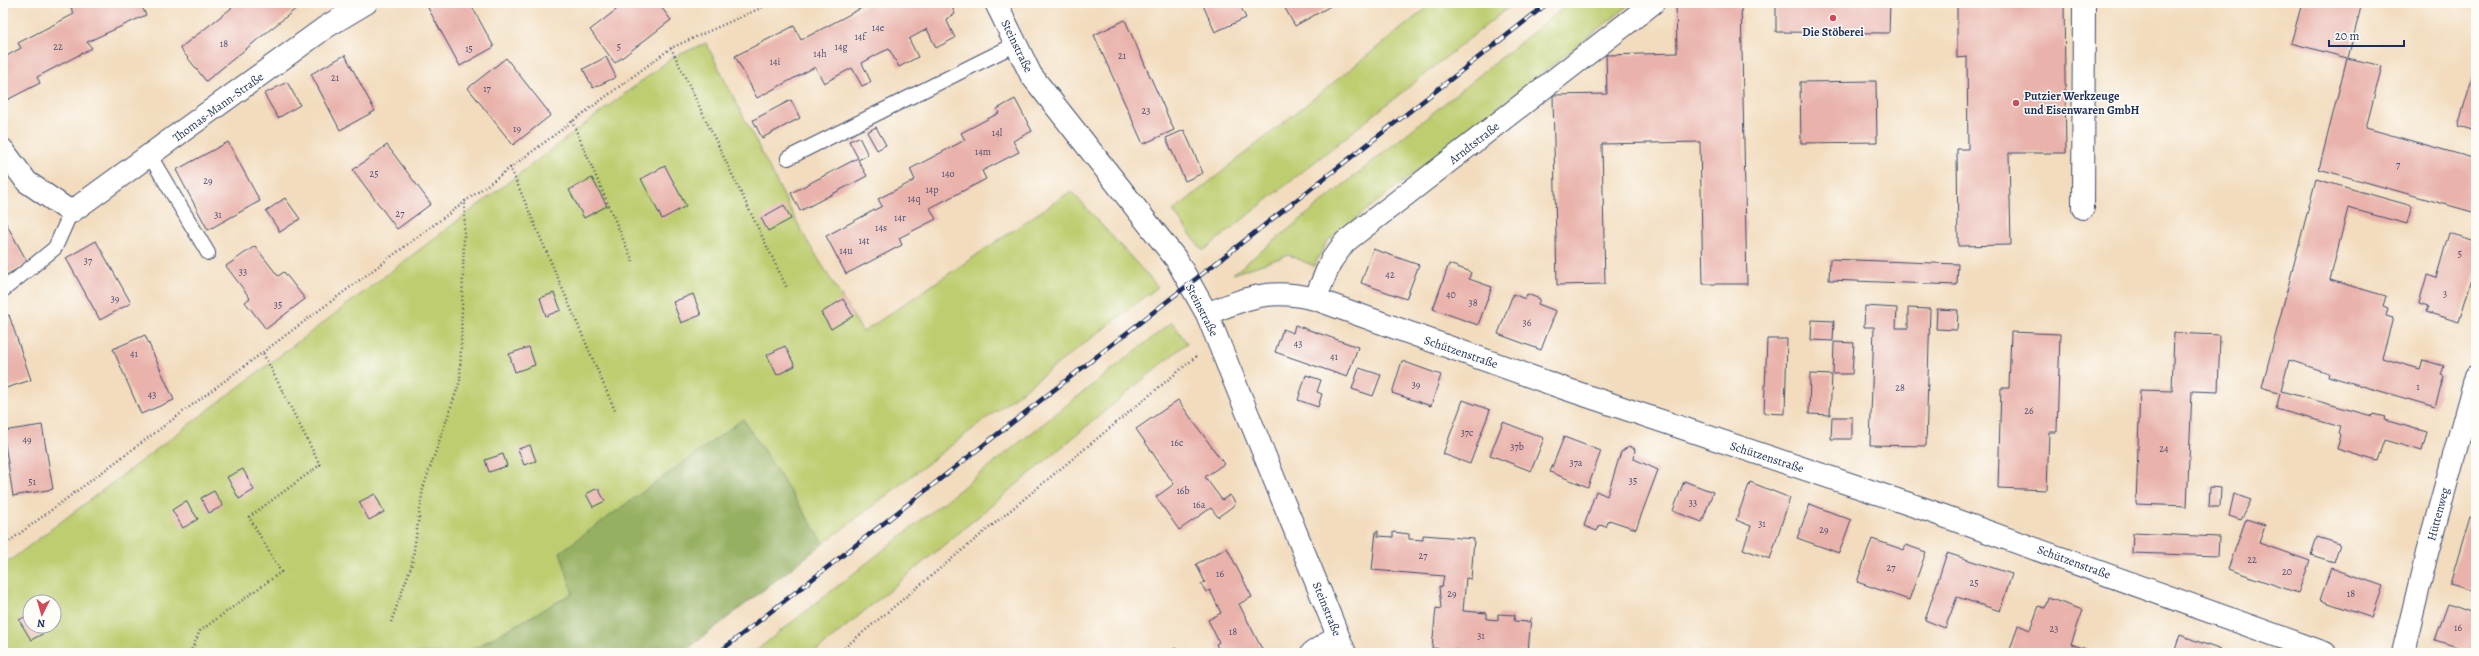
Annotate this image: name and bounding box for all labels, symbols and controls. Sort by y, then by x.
marker: Die Stöberei [1828,13,1838,23]
street label: Steinstraße [997,17,1037,75]
house number: 14e [872,21,885,34]
scale bar [2329,22,2404,48]
place label: Die Stöberei [1802,24,1864,40]
text: 20 m [2335,28,2359,44]
house number: 14f [854,30,867,43]
house number: 18 [220,37,228,50]
house number: 22 [53,40,63,53]
house number: 5 [617,40,621,53]
house number: 14g [835,40,847,53]
house number: 15 [465,42,473,55]
house number: 14h [813,47,827,60]
house number: 21 [1118,49,1127,62]
house number: 14i [770,55,781,68]
street label: Thomas-Mann-Straße [169,69,267,145]
house number: 21 [331,71,340,84]
house number: 17 [483,82,492,95]
place label: Putzier Werkzeuge und Eisenwaren GmbH [2024,88,2139,118]
marker: Putzier Werkzeuge und Eisenwaren GmbH [2011,98,2021,108]
house number: 23 [1142,104,1150,117]
street label: Arndtstraße [1445,118,1502,168]
house number: 19 [513,122,521,135]
house number: 14l [992,126,1003,139]
house number: 14m [975,145,992,158]
house number: 7 [2396,158,2401,171]
house number: 25 [369,167,379,180]
house number: 14o [942,167,954,180]
house number: 29 [203,174,213,187]
house number: 14p [925,183,939,197]
house number: 14q [907,192,921,205]
house number: 27 [396,207,405,220]
house number: 31 [214,208,222,221]
house number: 14r [894,211,906,224]
house number: 14s [875,221,887,234]
house number: 14t [858,234,870,247]
house number: 14u [839,244,853,257]
house number: 5 [2458,247,2462,260]
house number: 37 [84,254,93,267]
house number: 33 [239,265,247,278]
house number: 42 [1385,268,1395,281]
street label: Steinstraße [1182,281,1222,339]
house number: 3 [2443,287,2447,300]
house number: 40 [1446,288,1456,301]
house number: 39 [111,292,120,305]
house number: 38 [1468,296,1478,309]
house number: 35 [274,298,282,311]
house number: 36 [1523,316,1532,329]
street label: Schützenstraße [1422,332,1500,372]
house number: 43 [1294,337,1302,350]
house number: 41 [130,347,139,360]
house number: 41 [1330,350,1339,363]
house number: 39 [1412,378,1421,391]
house number: 1 [2416,380,2420,393]
house number: 28 [1895,381,1905,394]
house number: 43 [148,388,156,401]
house number: 26 [2024,404,2034,417]
house number: 37c [1461,426,1473,439]
house number: 49 [22,433,32,446]
house number: 16c [1171,436,1183,449]
street label: Schützenstraße [1728,438,1806,476]
house number: 37b [1510,440,1524,453]
house number: 24 [2159,442,2169,455]
house number: 37a [1569,456,1583,469]
house number: 35 [1629,474,1637,487]
house number: 51 [28,475,36,488]
house number: 16b [1176,484,1190,497]
street label: Hüttenweg [2423,485,2453,543]
house number: 33 [1689,496,1697,509]
house number: 16a [1193,498,1206,511]
house number: 31 [1758,517,1766,530]
house number: 29 [1819,523,1829,536]
street label: Schützenstraße [2035,541,2113,583]
house number: 27 [1419,549,1428,562]
house number: 22 [2247,553,2257,566]
house number: 27 [1887,561,1896,574]
house number: 20 [2282,565,2292,578]
house number: 16 [1216,567,1224,580]
house number: 25 [1969,576,1979,589]
street label: Steinstraße [1309,580,1345,638]
house number: 29 [1447,587,1457,600]
house number: 18 [2347,587,2355,600]
north arrow [22,594,62,634]
text: N [37,616,46,631]
house number: 16 [2454,621,2462,634]
house number: 23 [2050,622,2058,635]
house number: 18 [1229,625,1237,638]
house number: 31 [1477,629,1485,642]

